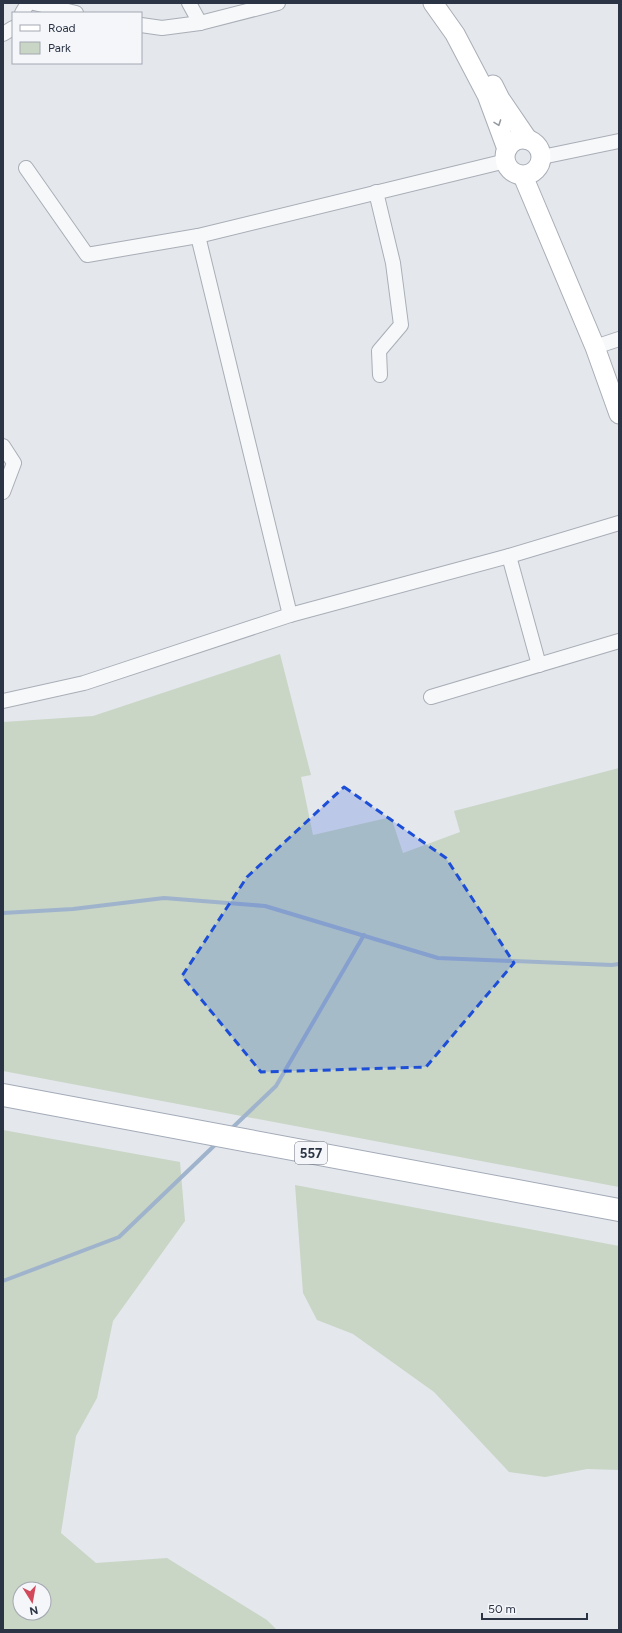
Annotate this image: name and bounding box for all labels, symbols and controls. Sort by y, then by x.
legend [12,12,142,64]
text: Road [48,21,76,35]
text: Park [48,41,71,55]
one-way arrow [493,120,501,127]
road number: 557 [295,1142,327,1164]
north arrow [12,1581,52,1621]
scale bar [482,1595,587,1621]
text: 50 m [488,1602,516,1616]
text: N [28,1603,39,1618]

